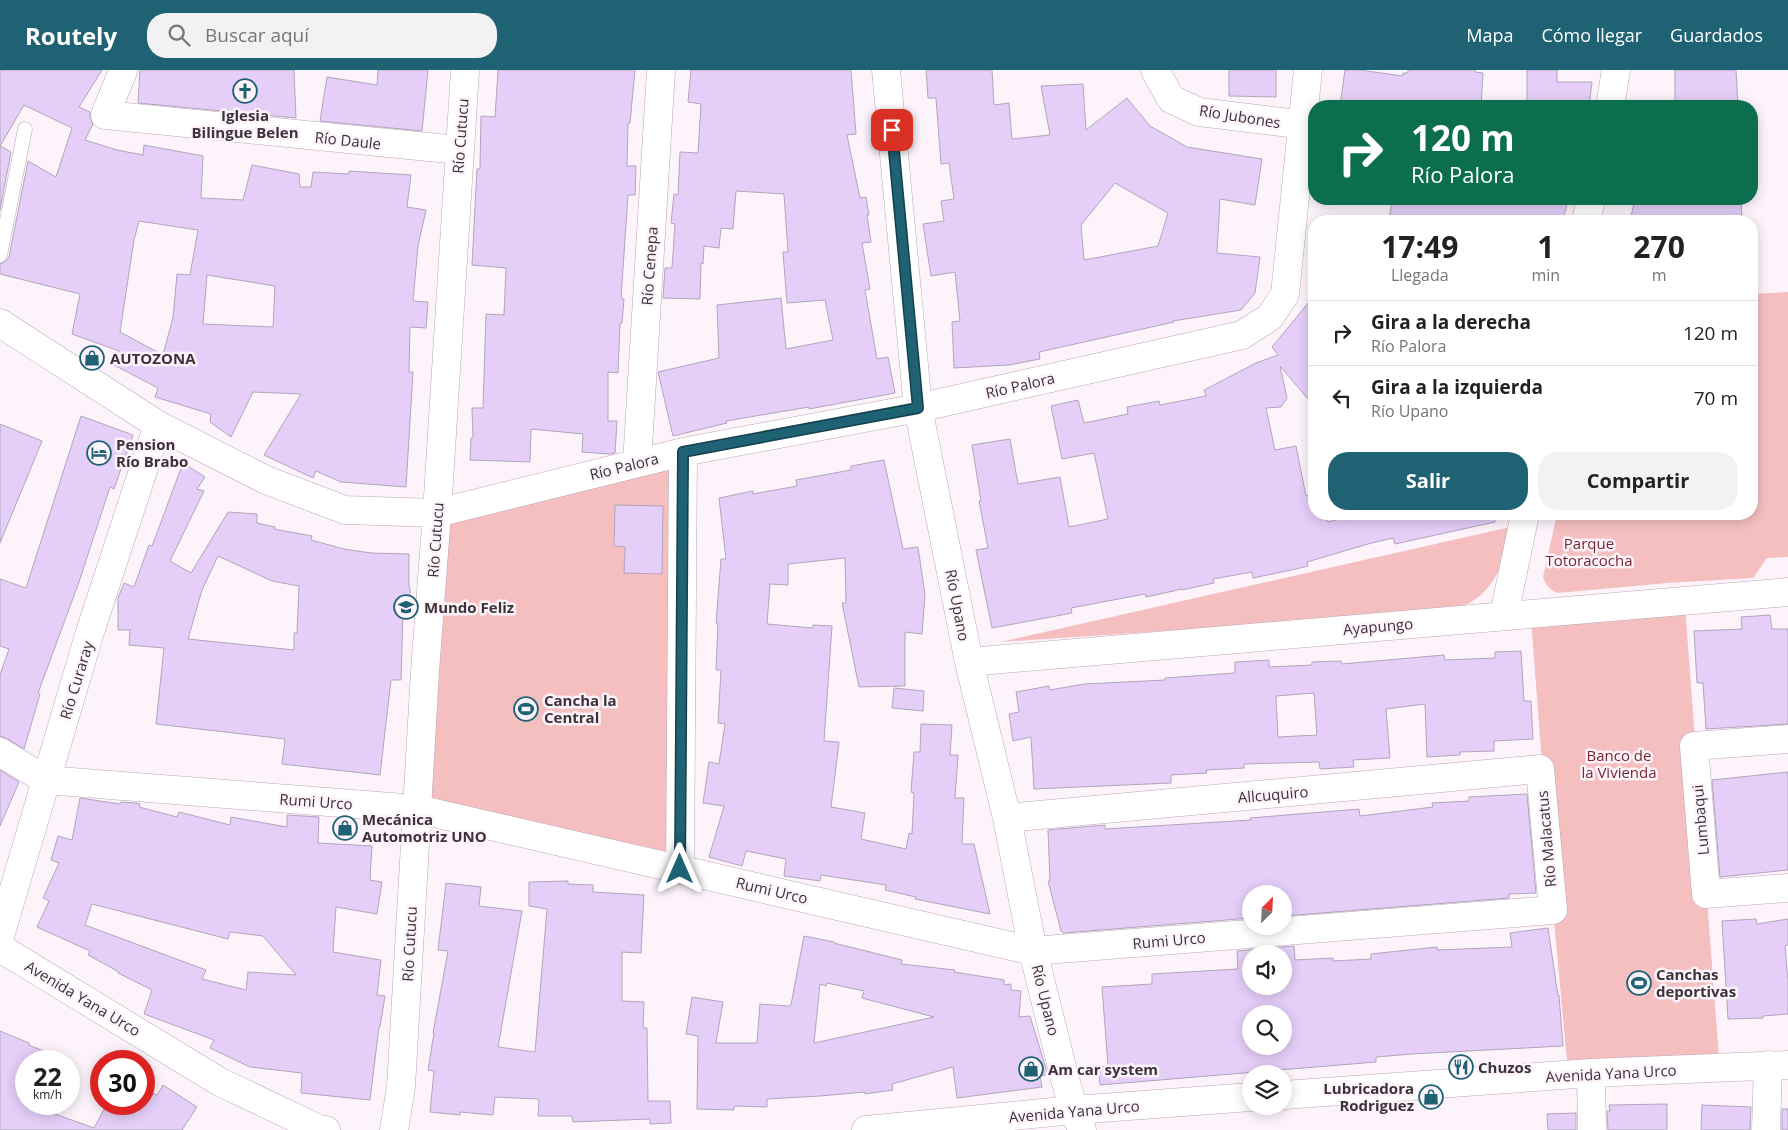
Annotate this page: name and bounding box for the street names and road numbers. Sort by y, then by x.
street label: Río Cutucu [447,98,473,174]
street label: Río Jubones [1198,100,1282,132]
street label: Río Daule [314,127,382,153]
street label: Río Cenepa [636,226,662,306]
street label: Río Palora [983,367,1057,403]
street label: Río Palora [587,448,661,484]
street label: Río Cutucu [422,502,448,578]
street label: Río Upano [941,567,975,643]
street label: Ayapungo [1342,613,1414,639]
street label: Río Curaray [55,638,98,722]
street label: Allcuquiro [1237,781,1309,807]
street label: Lumbaqui [1687,784,1713,856]
street label: Rumi Urco [279,788,353,814]
street label: Río Malacatus [1532,790,1560,888]
street label: Rumi Urco [734,872,810,908]
street label: Río Cutucu [397,906,421,982]
street label: Rumi Urco [1132,927,1206,953]
street label: Avenida Yana Urco [22,956,144,1040]
street label: Río Upano [1028,962,1064,1038]
street label: Avenida Yana Urco [1545,1060,1677,1086]
street label: Avenida Yana Urco [1008,1095,1140,1127]

